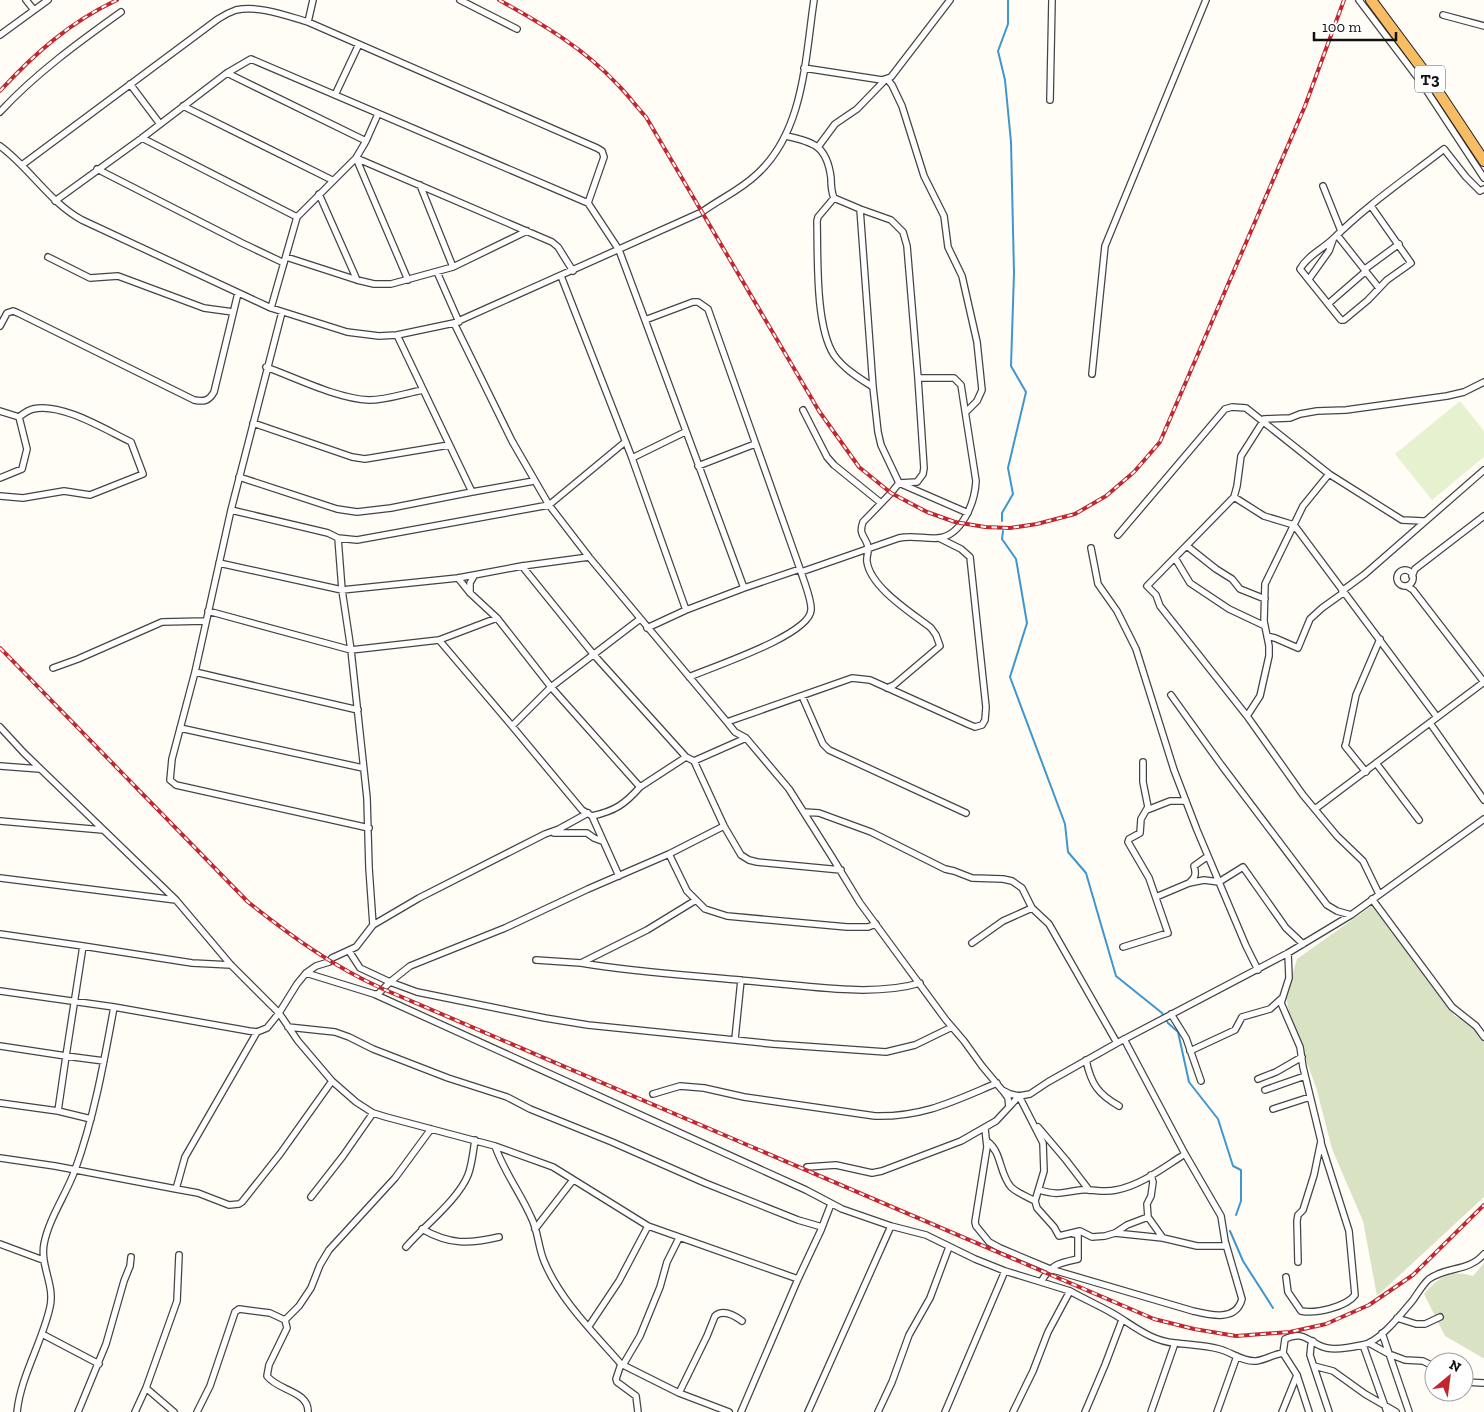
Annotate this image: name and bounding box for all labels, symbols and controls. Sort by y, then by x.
scale bar [1314,10,1396,42]
text: 100 m [1322,18,1361,36]
road number: T3 [1415,66,1445,92]
north arrow [1424,1352,1474,1402]
text: N [1446,1356,1464,1376]

